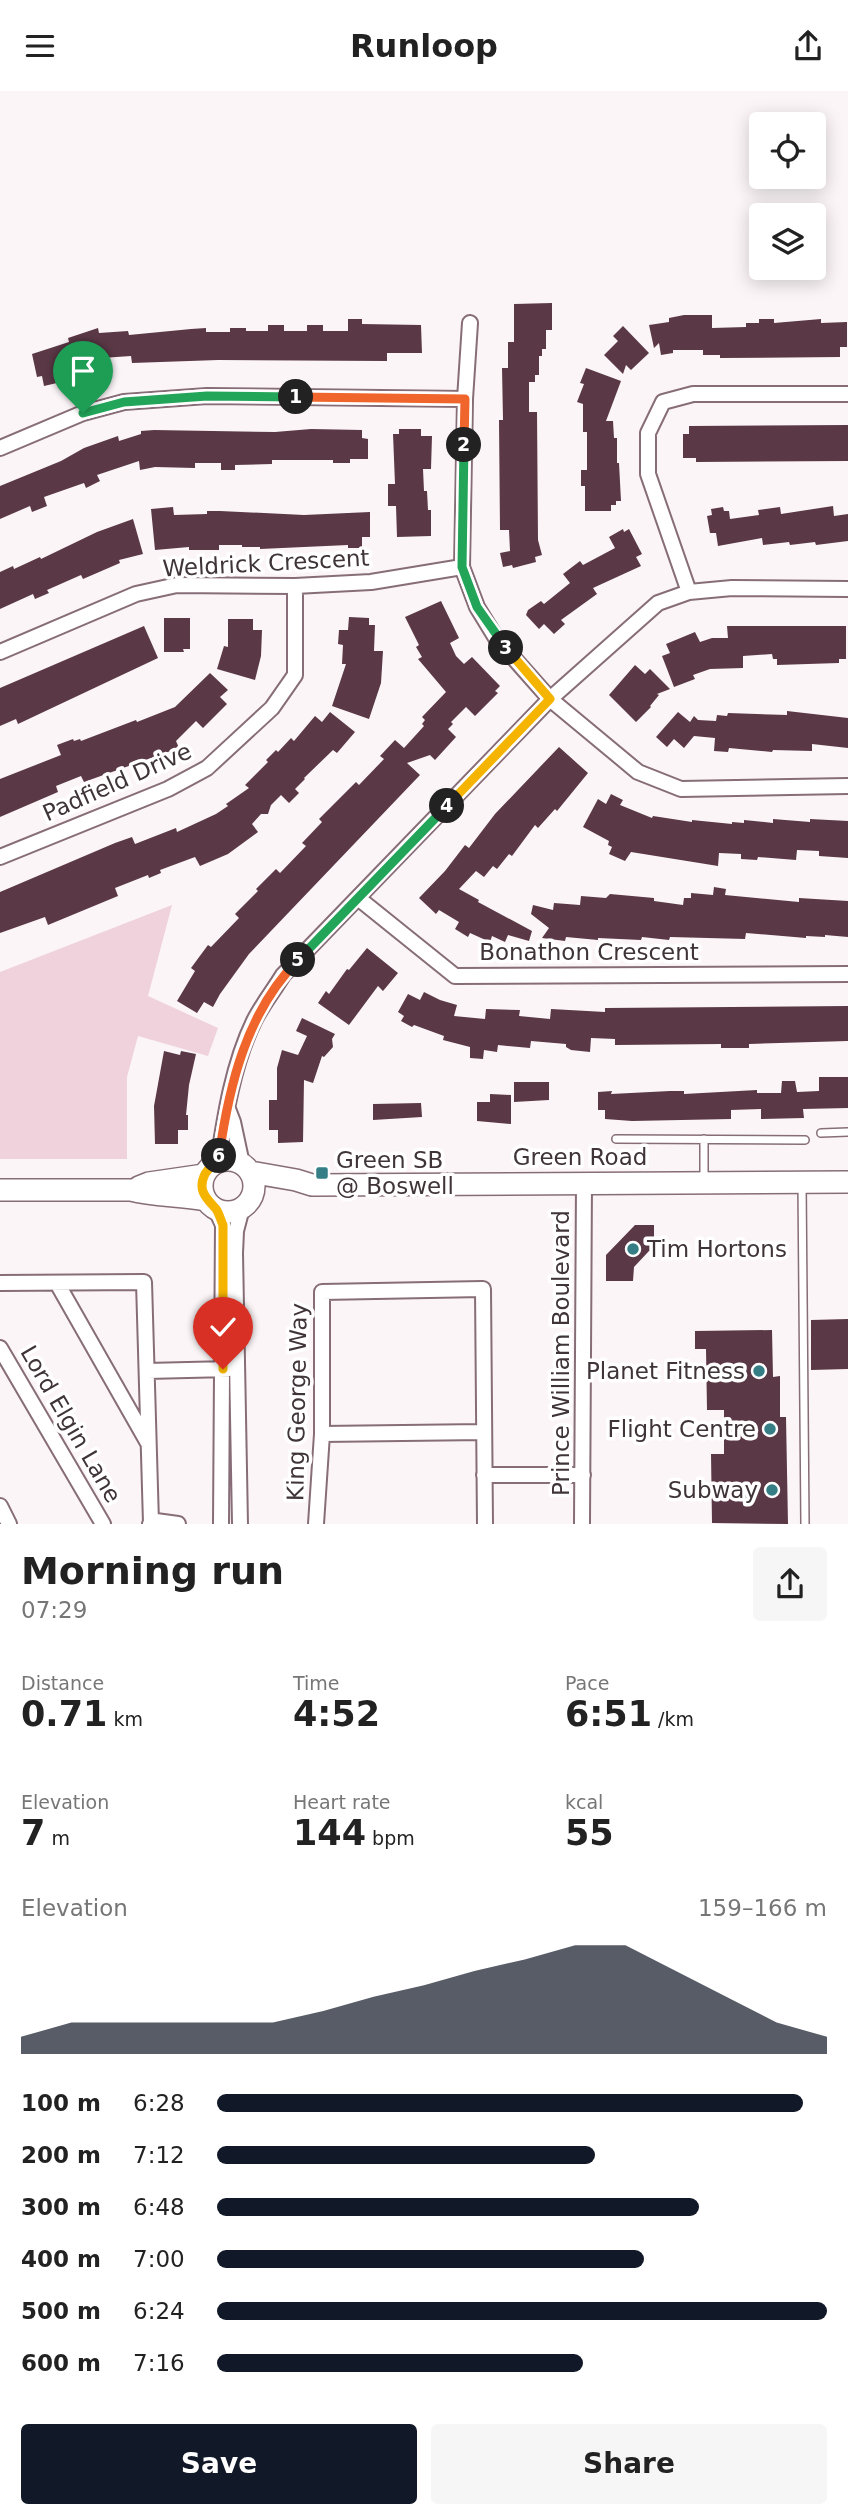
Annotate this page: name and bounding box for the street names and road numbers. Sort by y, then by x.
street label: Weldrick Crescent [162,545,370,581]
street label: Padfield Drive [39,738,195,826]
street label: Bonathon Crescent [479,939,699,965]
street label: Green Road [513,1144,647,1170]
street label: Prince William Boulevard [548,1210,574,1496]
street label: King George Way [282,1303,312,1501]
street label: Lord Elgin Lane [16,1341,126,1507]

